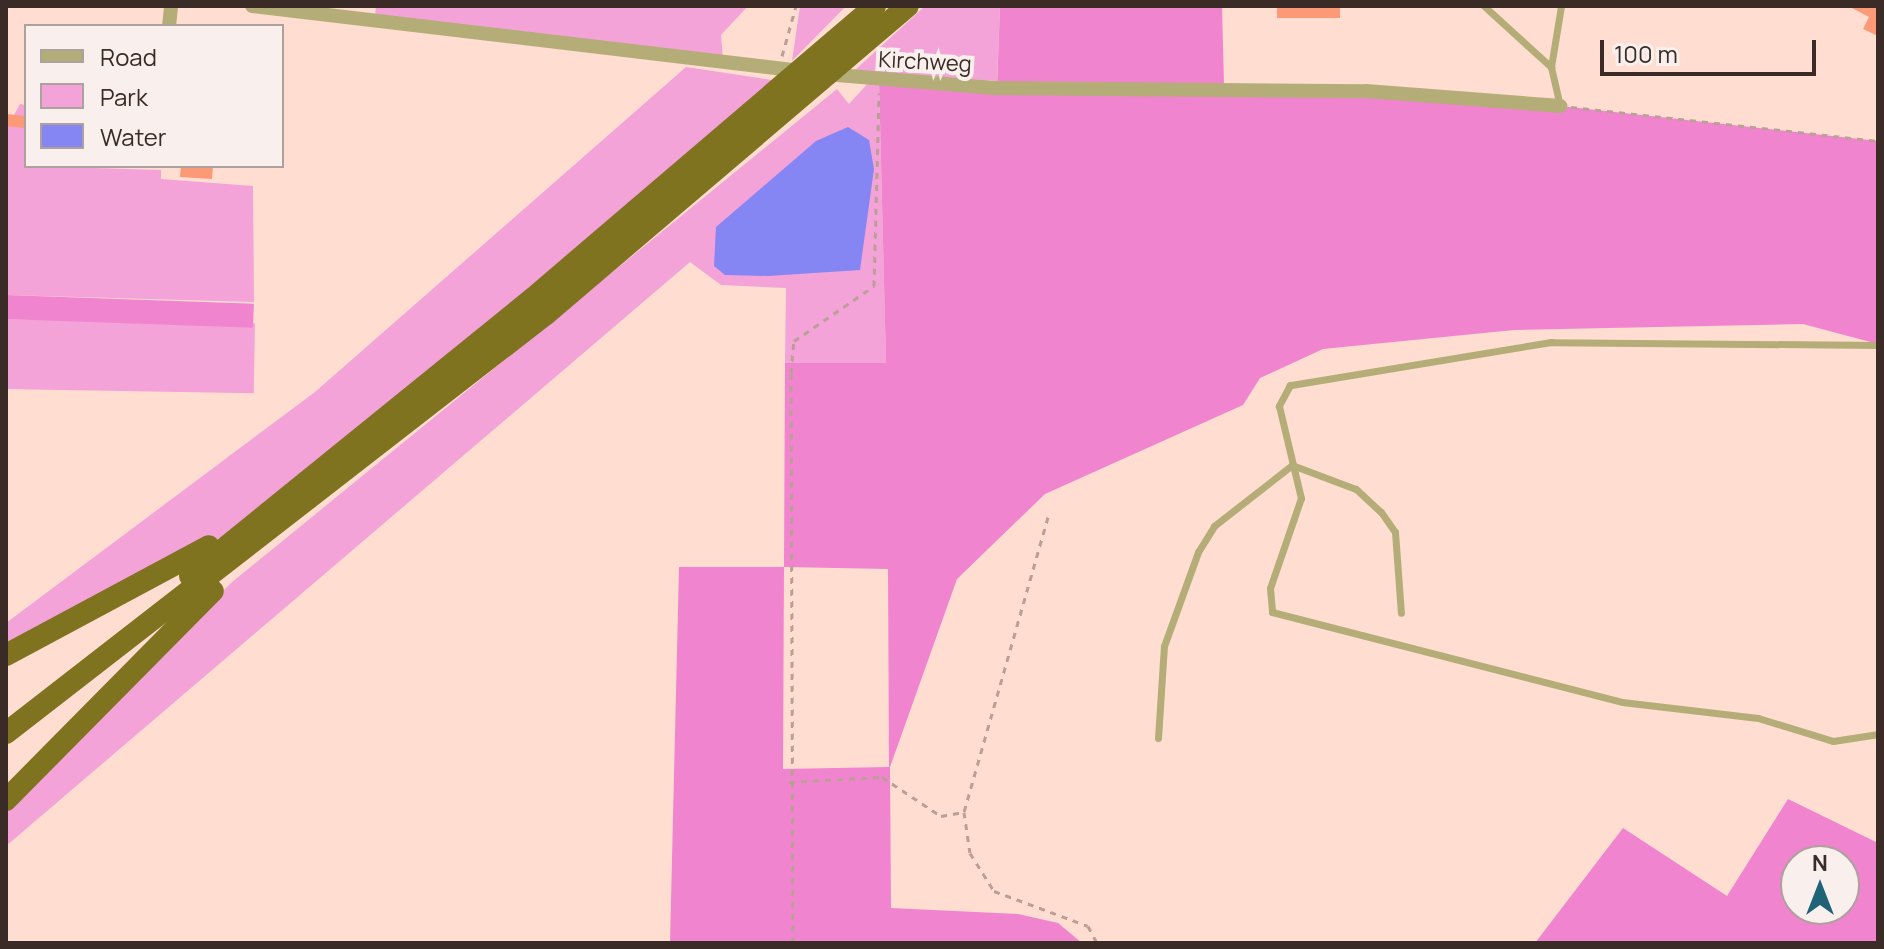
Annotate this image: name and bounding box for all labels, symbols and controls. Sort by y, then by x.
legend [24,24,284,168]
scale bar [1604,24,1820,74]
text: 100 m [1614,37,1678,70]
text: Road [100,40,157,73]
street label: Kirchweg [878,46,972,78]
text: Park [100,80,148,113]
text: Water [100,120,167,153]
north arrow [1780,845,1860,925]
text: N [1812,848,1828,878]

